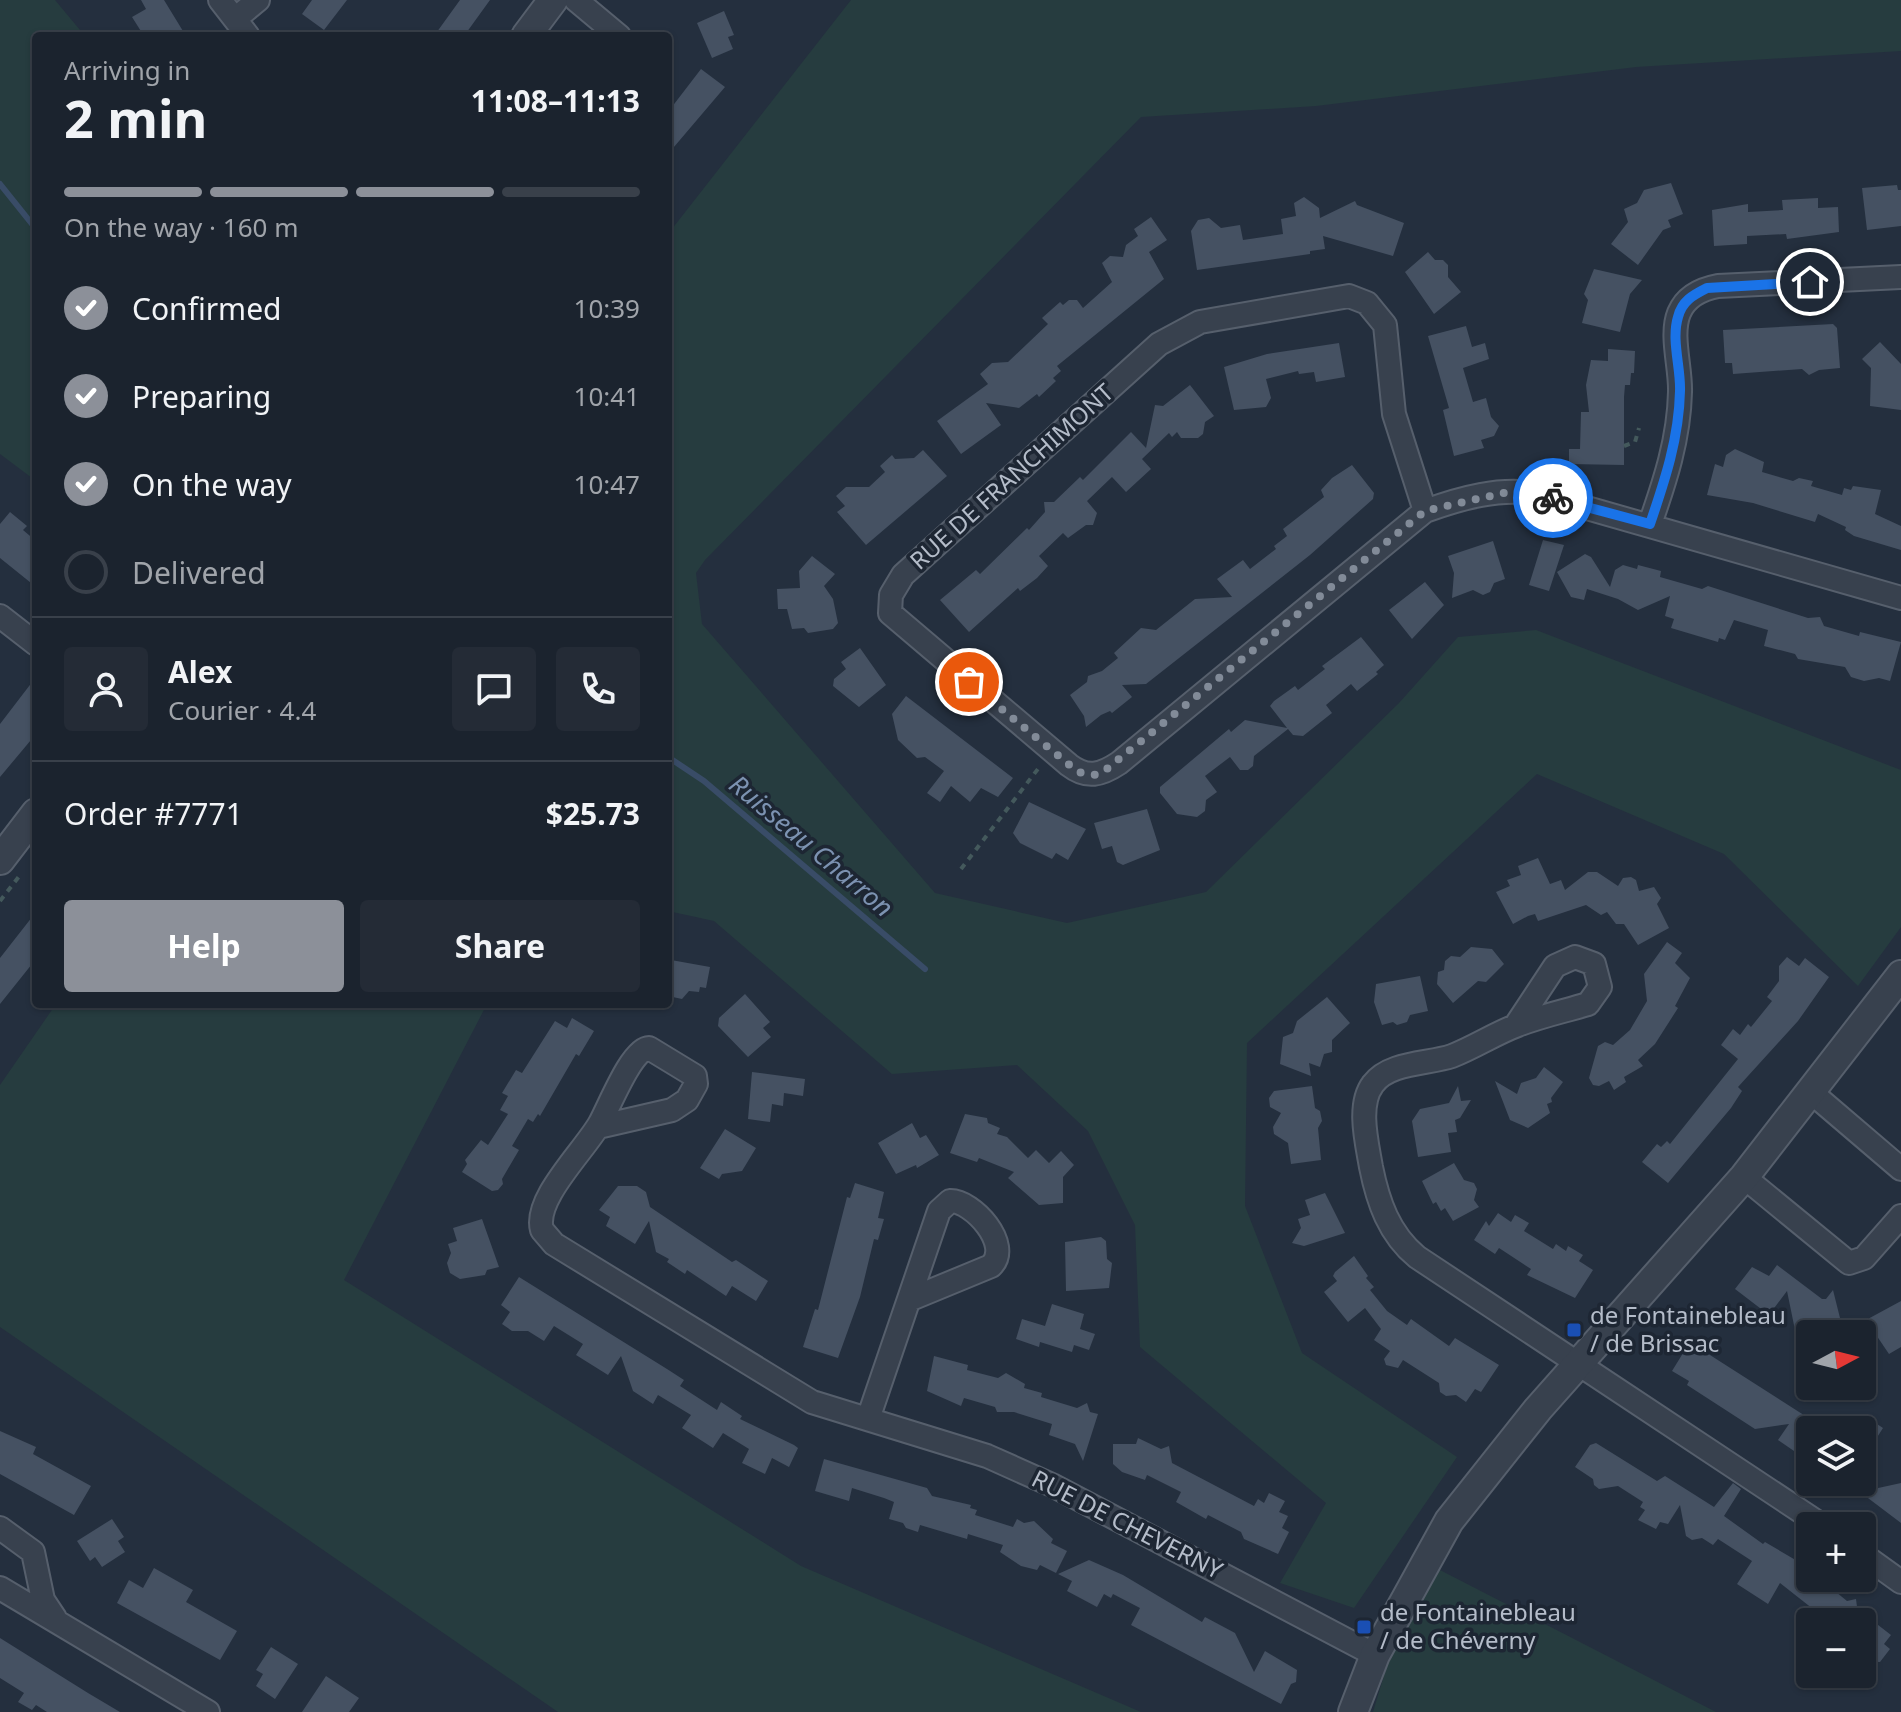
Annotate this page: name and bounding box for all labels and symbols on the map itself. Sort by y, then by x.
pin [1776,248,1844,316]
street label: RUE DE FRANCHIMONT [902,375,1120,576]
courier [1513,458,1593,538]
pin [935,648,1003,716]
water label: Ruisseau Charron [722,766,901,924]
place label: de Fontainebleau / de Brissac [1590,1298,1786,1359]
north arrow [1796,1320,1876,1400]
marker: de Fontainebleau / de Brissac [1565,1321,1583,1339]
street label: RUE DE CHEVERNY [1027,1461,1229,1586]
place label: de Fontainebleau / de Chéverny [1380,1595,1576,1656]
marker: de Fontainebleau / de Chéverny [1355,1618,1373,1636]

